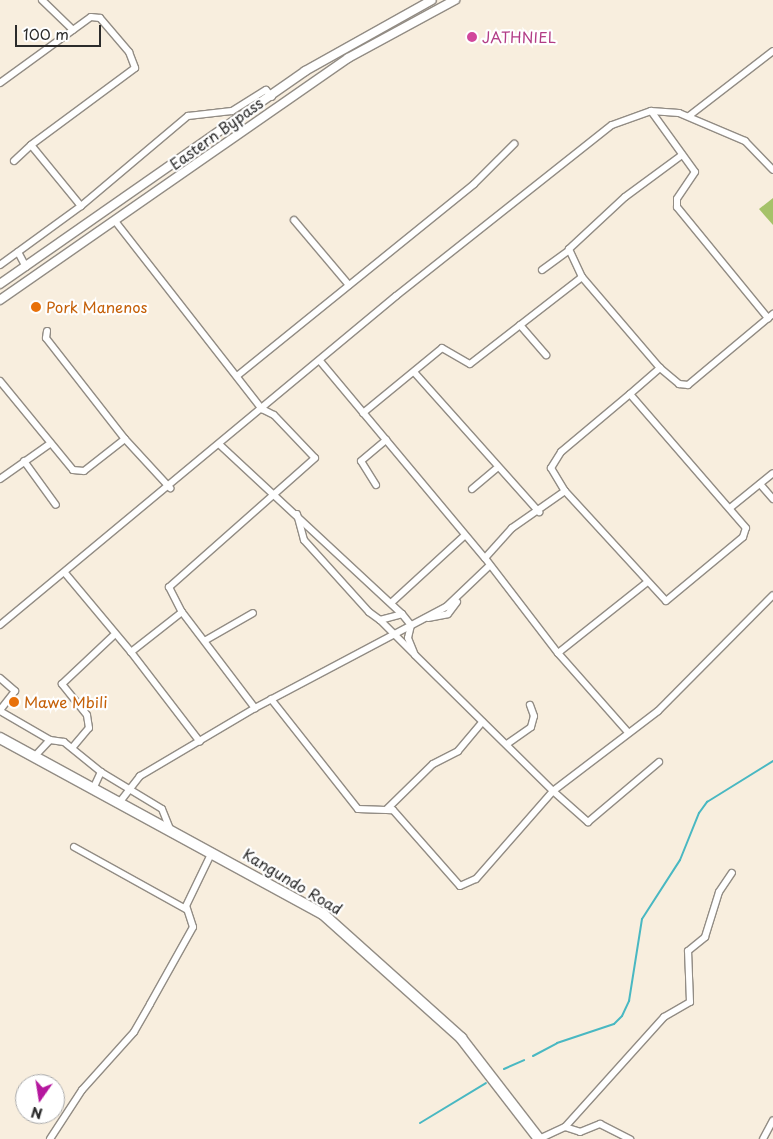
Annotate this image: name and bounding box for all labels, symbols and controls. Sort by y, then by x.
scale bar [18,15,104,47]
text: 100 m [23,22,69,45]
place label: JATHNIEL [482,28,556,46]
marker: JATHNIEL [466,31,478,43]
street label: Eastern Bypass [166,93,266,173]
place label: Pork Manenos [46,298,148,316]
marker: Pork Manenos [30,301,42,313]
place label: Mawe Mbili [24,693,107,711]
marker: Mawe Mbili [8,696,20,708]
street label: Kangundo Road [240,844,346,918]
north arrow [15,1074,65,1124]
text: N [29,1102,45,1125]

